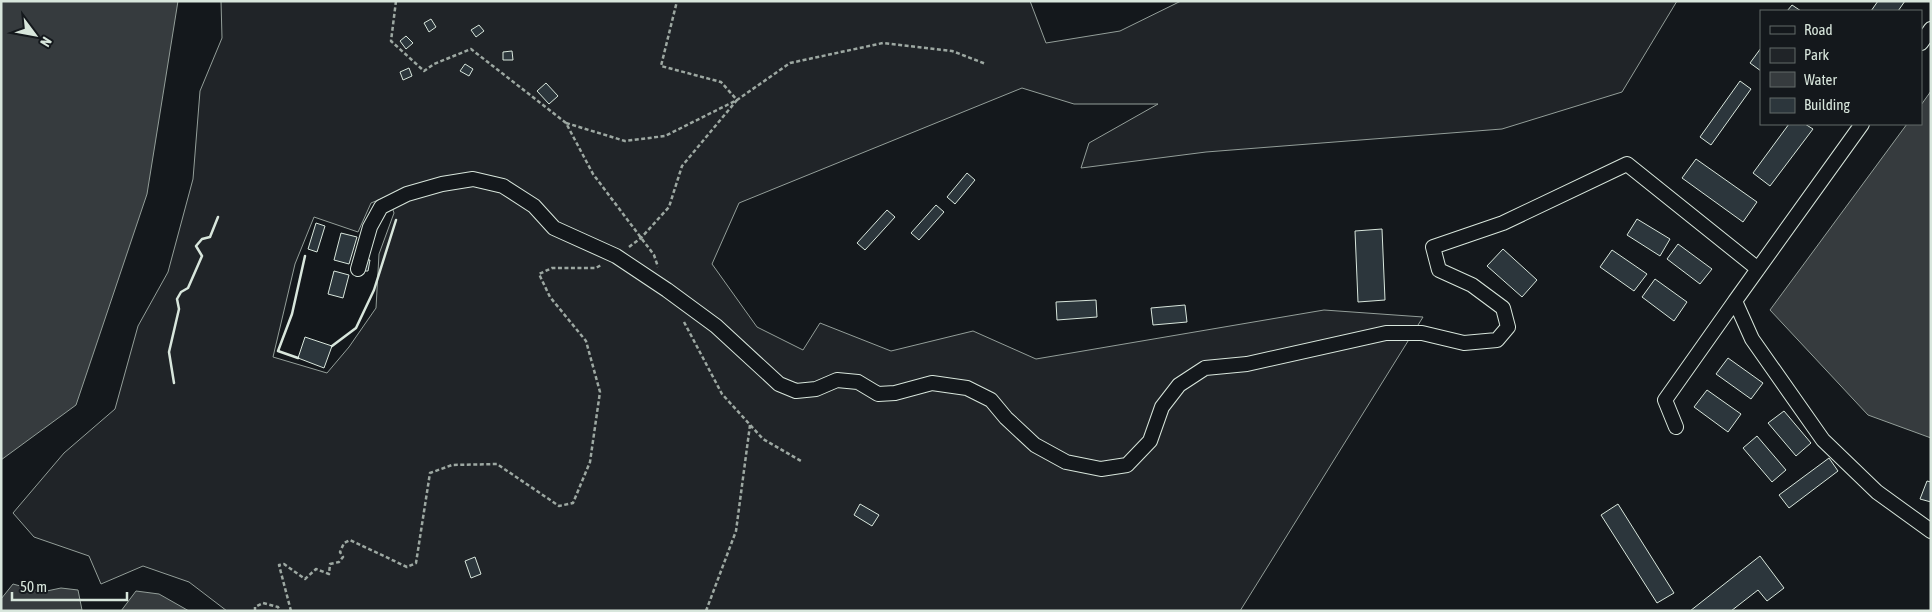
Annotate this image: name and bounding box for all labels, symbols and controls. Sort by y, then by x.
north arrow [10,10,60,60]
legend [1760,10,1922,125]
text: Road [1804,21,1833,38]
text: N [37,34,55,50]
text: Park [1804,46,1829,63]
text: Water [1804,71,1837,88]
text: Building [1804,96,1850,113]
scale bar [12,570,128,602]
text: 50 m [20,578,47,595]

